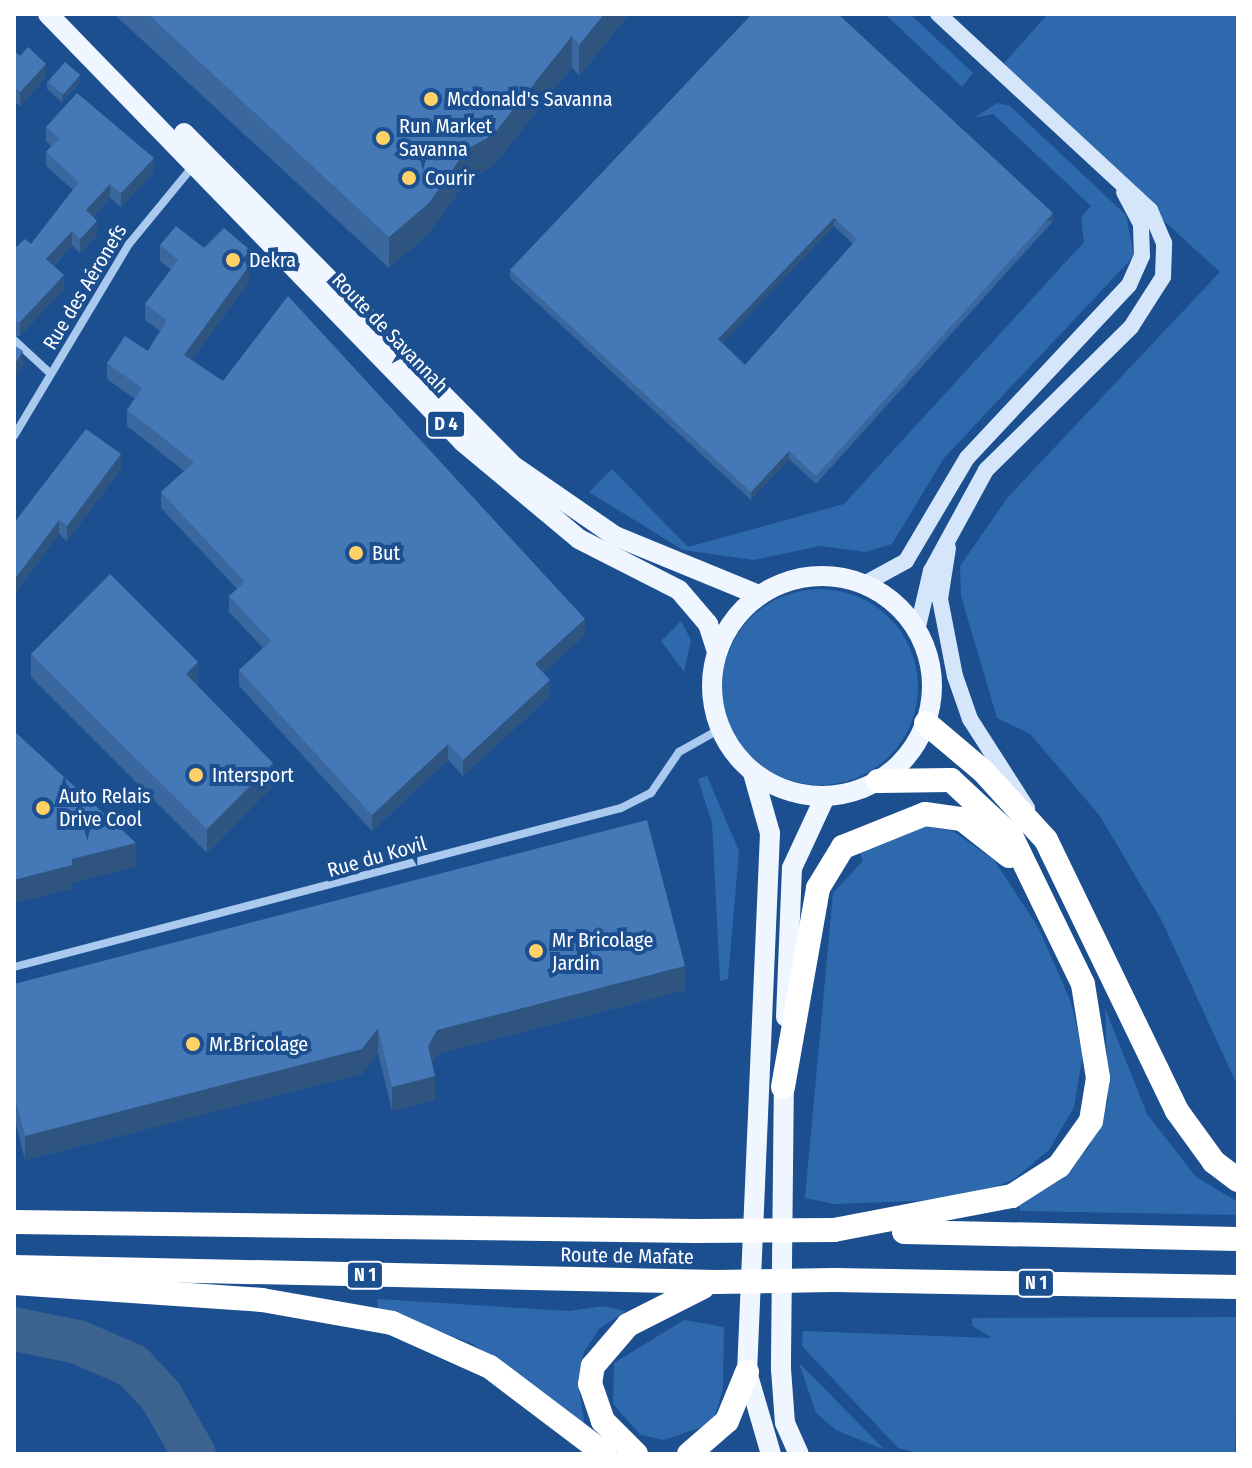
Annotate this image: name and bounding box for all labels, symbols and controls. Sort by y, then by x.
place label: Mcdonald's Savanna [447,87,612,111]
marker: Mcdonald's Savanna [422,90,440,108]
place label: Run Market Savanna [399,114,492,161]
marker: Run Market Savanna [374,129,392,147]
place label: Courir [425,166,475,190]
marker: Courir [400,169,418,187]
street label: Rue des Aéronefs [38,220,132,354]
place label: Dekra [249,248,296,272]
marker: Dekra [224,251,242,269]
street label: Route de Savannah [327,268,453,398]
road number: D 4 [426,410,466,438]
place label: But [372,541,400,565]
marker: But [347,544,365,562]
place label: Intersport [212,763,294,787]
marker: Intersport [187,766,205,784]
place label: Auto Relais Drive Cool [59,784,150,831]
marker: Auto Relais Drive Cool [34,799,52,817]
street label: Rue du Kovil [325,831,429,883]
place label: Mr Bricolage Jardin [552,928,653,975]
marker: Mr Bricolage Jardin [527,942,545,960]
place label: Mr.Bricolage [209,1032,308,1056]
marker: Mr.Bricolage [184,1035,202,1053]
street label: Route de Mafate [560,1243,694,1269]
road number: N 1 [345,1261,385,1289]
road number: N 1 [1016,1269,1056,1297]

